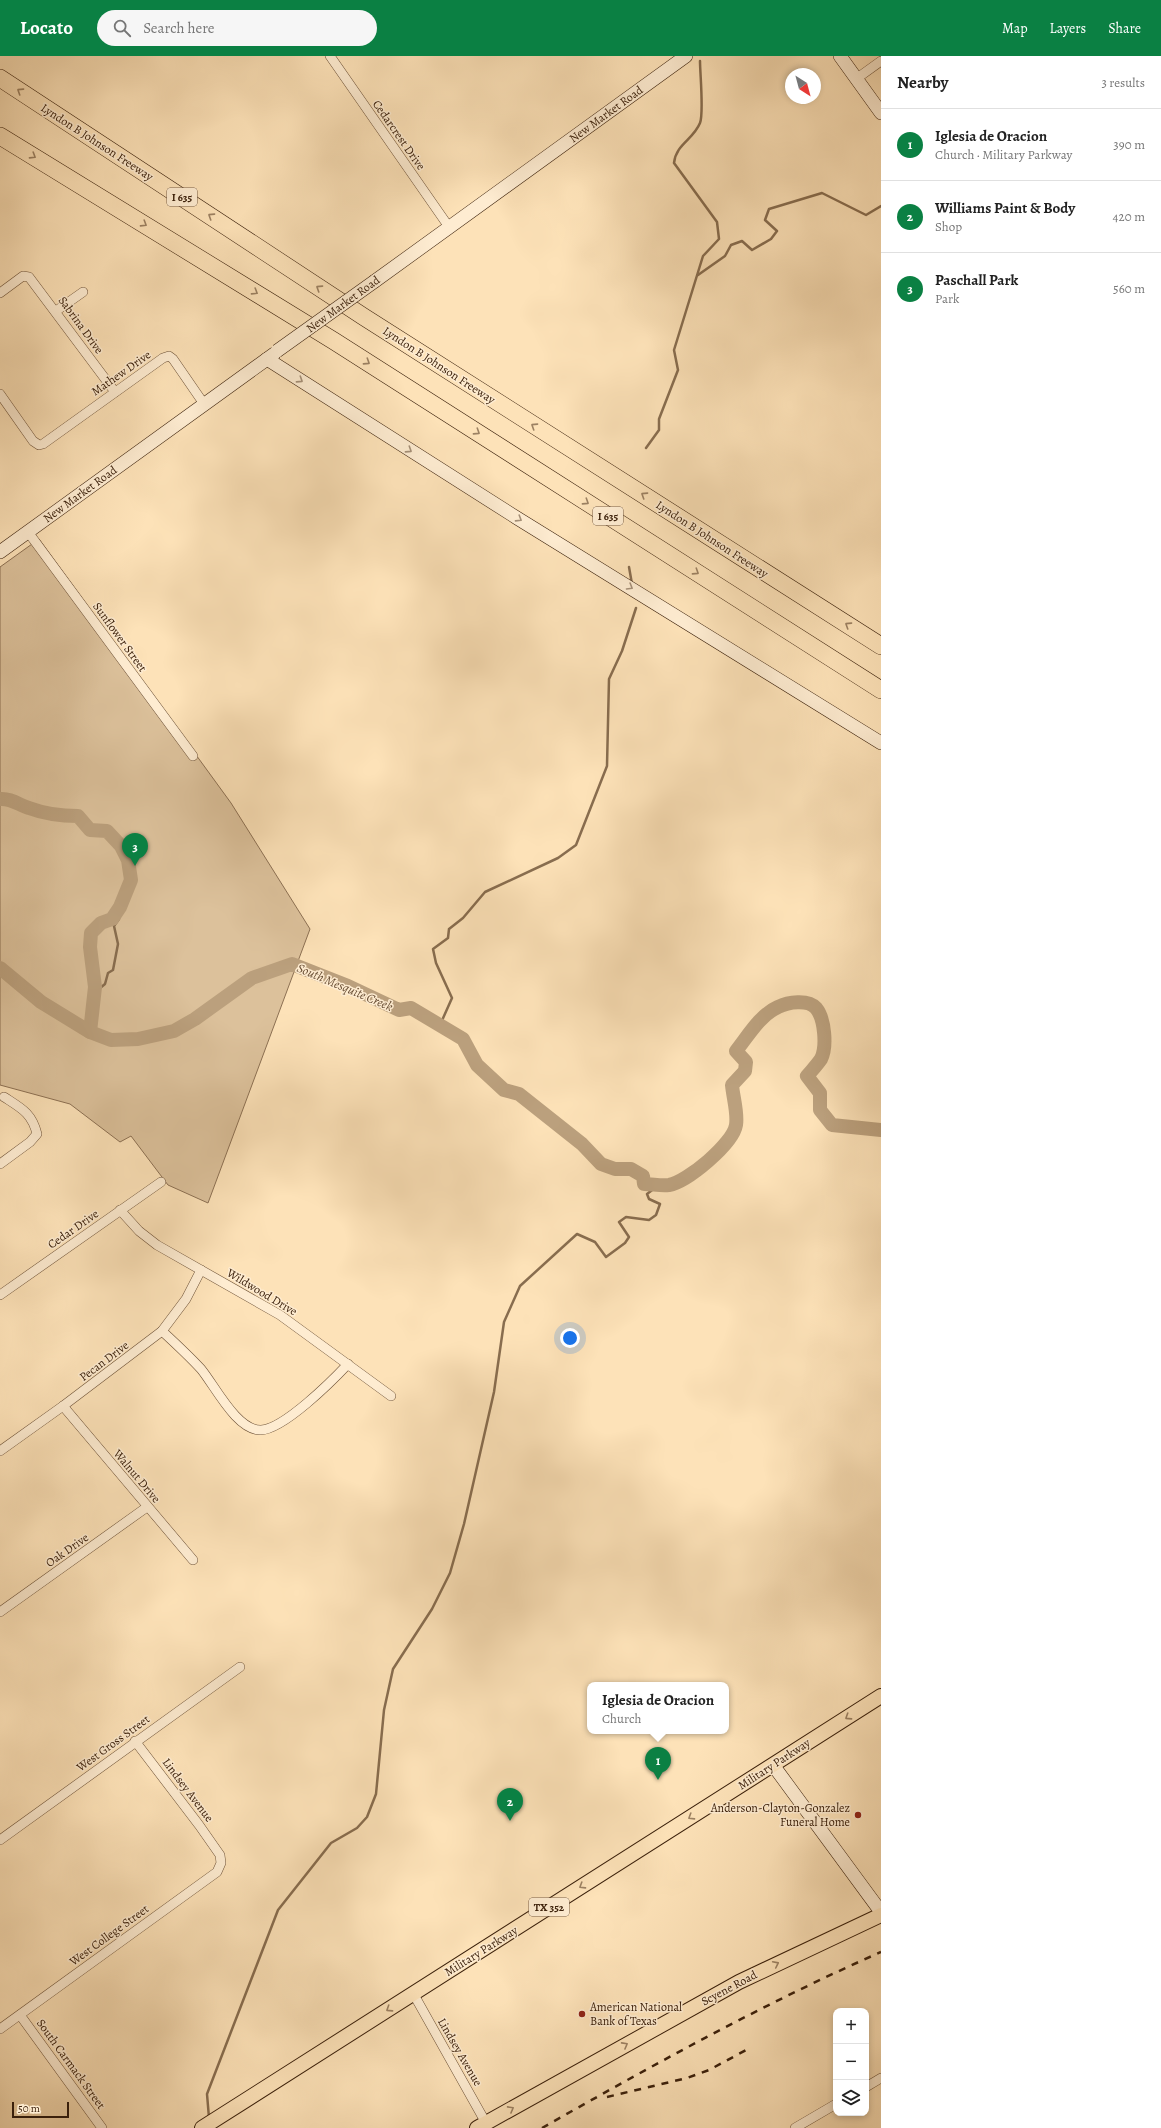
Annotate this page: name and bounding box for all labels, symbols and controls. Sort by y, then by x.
search box [97,10,377,46]
text: Locato [20,15,73,41]
icon: search [111,17,133,39]
text: Search here [143,18,215,38]
text: Map [1002,19,1028,38]
text: Layers [1050,19,1086,38]
text: Share [1108,19,1141,38]
north arrow [785,68,821,104]
text: Nearby [897,71,948,94]
text: 3 results [1101,74,1145,91]
street label: New Market Road [566,82,646,146]
one-way arrow [17,88,24,96]
street label: Cedarcrest Drive [369,97,429,173]
street label: Lyndon B Johnson Freeway [38,100,157,185]
text: Iglesia de Oracion [935,126,1047,146]
text: 1 [908,136,912,153]
text: 390 m [1113,136,1145,153]
text: Church · Military Parkway [935,146,1072,163]
one-way arrow [29,151,36,159]
road number: I 635 [167,188,197,206]
text: Williams Paint & Body [935,198,1075,218]
text: 2 [907,208,913,225]
text: 420 m [1113,208,1145,225]
one-way arrow [208,213,215,221]
text: Shop [935,218,962,235]
one-way arrow [140,219,147,227]
text: Paschall Park [935,270,1018,290]
street label: New Market Road [303,272,383,336]
text: 3 [907,280,913,297]
text: 560 m [1113,280,1145,297]
one-way arrow [316,285,323,292]
one-way arrow [251,288,258,295]
text: Park [935,290,959,307]
street label: Sabrina Drive [55,293,107,357]
street label: Lyndon B Johnson Freeway [380,323,499,408]
street label: Mathew Drive [88,347,154,399]
one-way arrow [363,357,370,365]
one-way arrow [295,375,302,382]
one-way arrow [531,423,538,430]
one-way arrow [473,427,480,435]
one-way arrow [405,445,412,452]
street label: New Market Road [40,462,120,526]
one-way arrow [641,493,648,500]
one-way arrow [582,497,589,505]
street label: Lyndon B Johnson Freeway [653,497,772,582]
road number: I 635 [593,507,623,525]
one-way arrow [515,515,522,522]
one-way arrow [692,567,699,575]
one-way arrow [626,583,633,590]
street label: Sunflower Street [89,599,151,675]
one-way arrow [845,623,852,630]
pin: 3 [122,833,148,866]
water label: South Mesquite Creek [294,959,396,1015]
street label: Cedar Drive [44,1206,102,1252]
street label: Wildwood Drive [223,1264,300,1319]
your location [560,1328,580,1348]
street label: Pecan Drive [76,1337,132,1385]
street label: Walnut Drive [109,1445,164,1506]
street label: Oak Drive [42,1529,92,1571]
popup [587,1682,729,1734]
text: Iglesia de Oracion [602,1690,714,1710]
text: Church [602,1710,641,1727]
street label: West Gross Street [72,1711,153,1776]
one-way arrow [845,1712,852,1720]
street label: Military Parkway [735,1734,814,1793]
pin: 1 [645,1747,671,1780]
street label: Lindsey Avenue [159,1755,217,1825]
pin: 2 [497,1788,523,1821]
place label: Anderson-Clayton-Gonzalez Funeral Home [710,1800,850,1830]
marker: Anderson-Clayton-Gonzalez Funeral Home [853,1810,863,1820]
one-way arrow [688,1812,695,1820]
one-way arrow [579,1882,586,1889]
road number: TX 352 [529,1898,569,1916]
street label: West College Street [65,1901,152,1970]
street label: Military Parkway [441,1922,521,1980]
one-way arrow [772,1961,780,1969]
street label: Scyene Road [698,1966,760,2009]
place label: American National Bank of Texas [589,1999,682,2029]
one-way arrow [386,2004,393,2011]
map controls [833,2008,869,2116]
button: + [833,2008,869,2044]
marker: American National Bank of Texas [577,2009,587,2019]
street label: Lindsey Avenue [434,2015,486,2089]
street label: South Carmack Street [33,2016,109,2112]
one-way arrow [621,2043,628,2050]
button: − [833,2044,869,2080]
button: layers [833,2080,869,2116]
scale bar [12,2100,69,2119]
text: 50 m [18,2101,40,2116]
one-way arrow [507,2106,514,2113]

